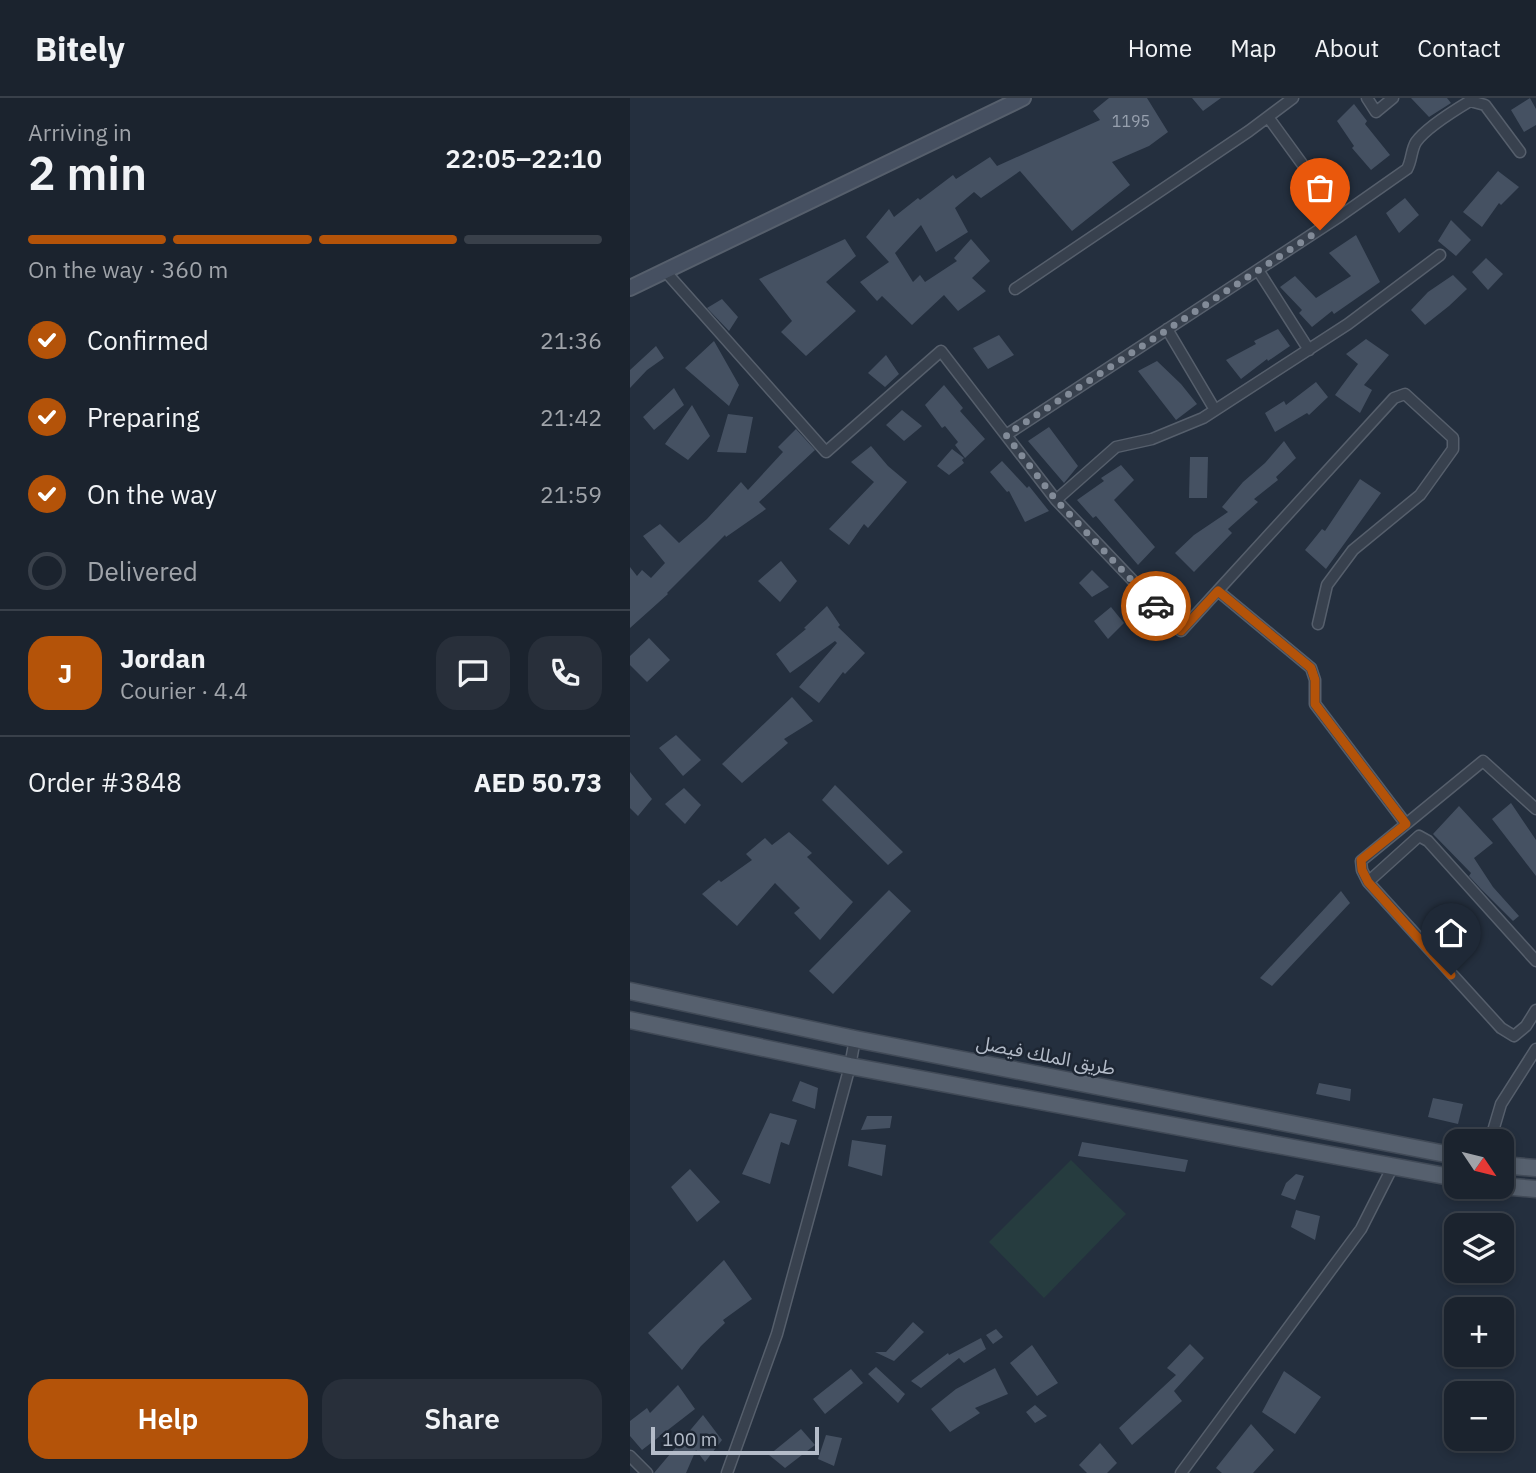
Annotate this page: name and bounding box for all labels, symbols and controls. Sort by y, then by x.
text: Bitely [35,27,125,70]
text: Home [1128,32,1192,64]
text: Map [1230,32,1276,64]
text: About [1314,32,1379,64]
text: Contact [1417,32,1501,64]
house number: 1195 [1112,111,1150,131]
text: Arriving in [28,117,132,147]
text: 22:05–22:10 [445,141,602,175]
text: 2 min [28,143,147,203]
pin [1290,158,1350,230]
icon: bag [1301,169,1339,207]
text: On the way · 360 m [28,254,228,284]
icon: check [28,321,66,359]
text: Confirmed [87,323,209,357]
text: 21:36 [540,325,602,355]
icon: check [28,398,66,436]
text: Preparing [87,400,200,434]
text: 21:42 [540,402,602,432]
icon: check [28,475,66,513]
text: On the way [87,477,217,511]
text: 21:59 [540,479,602,509]
text: Delivered [87,554,198,588]
courier [1121,571,1191,641]
icon: car [1137,587,1175,625]
button: chat [436,636,510,710]
button: phone [528,636,602,710]
text: Jordan [120,641,206,675]
text: J [58,656,72,690]
text: Courier · 4.4 [120,675,248,705]
text: Order #3848 [28,765,182,799]
text: AED 50.73 [474,765,602,799]
pin [1421,903,1481,975]
icon: home [1432,914,1470,952]
street label: طريق الملك فيصل [975,1030,1118,1080]
north arrow [1444,1129,1514,1199]
map controls [1444,1129,1514,1451]
button: layers [1444,1213,1514,1283]
button: + [1444,1297,1514,1367]
button: Help [28,1379,308,1459]
button: Share [322,1379,602,1459]
button: − [1444,1381,1514,1451]
scale bar [651,1424,819,1456]
text: 100 m [662,1427,717,1451]

